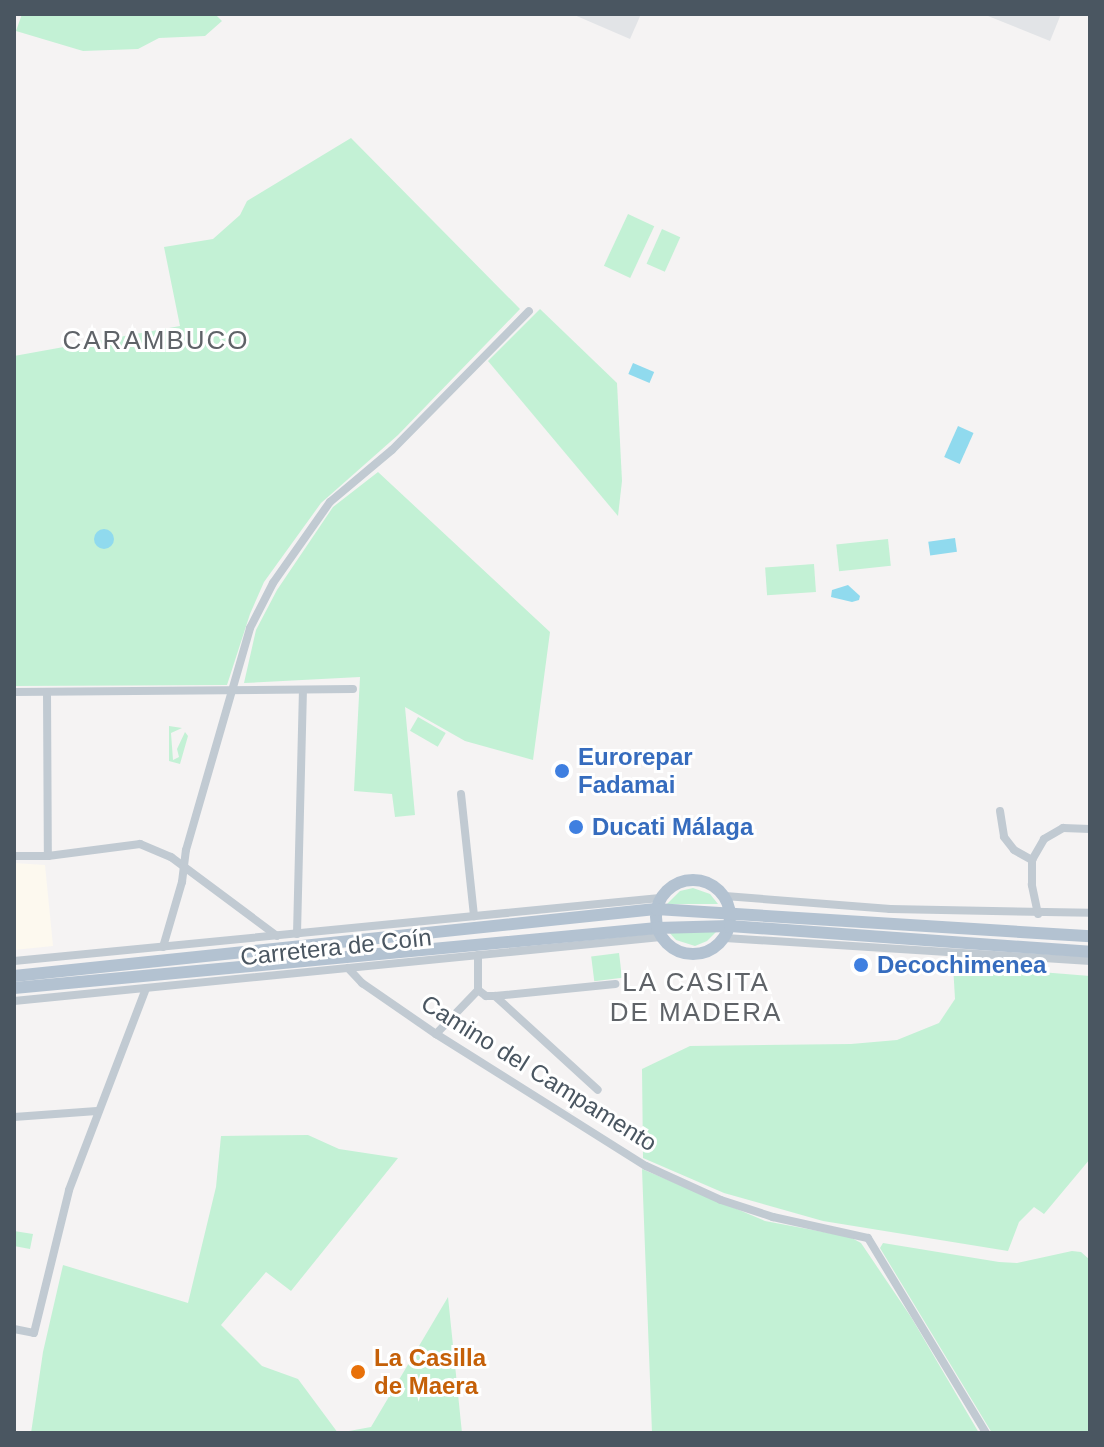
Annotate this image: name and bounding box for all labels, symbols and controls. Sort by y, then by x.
district label: CARAMBUCO [62,325,250,357]
place label: Eurorepar Fadamai [578,743,693,799]
marker: Eurorepar Fadamai [553,762,571,780]
place label: Ducati Málaga [592,813,753,841]
marker: Ducati Málaga [567,818,585,836]
street label: Carretera de Coín [239,923,433,971]
place label: Decochimenea [877,951,1046,979]
marker: Decochimenea [852,956,870,974]
district label: LA CASITA DE MADERA [610,967,782,1028]
street label: Camino del Campamento [416,989,662,1157]
place label: La Casilla de Maera [374,1344,486,1400]
marker: La Casilla de Maera [349,1363,367,1381]

